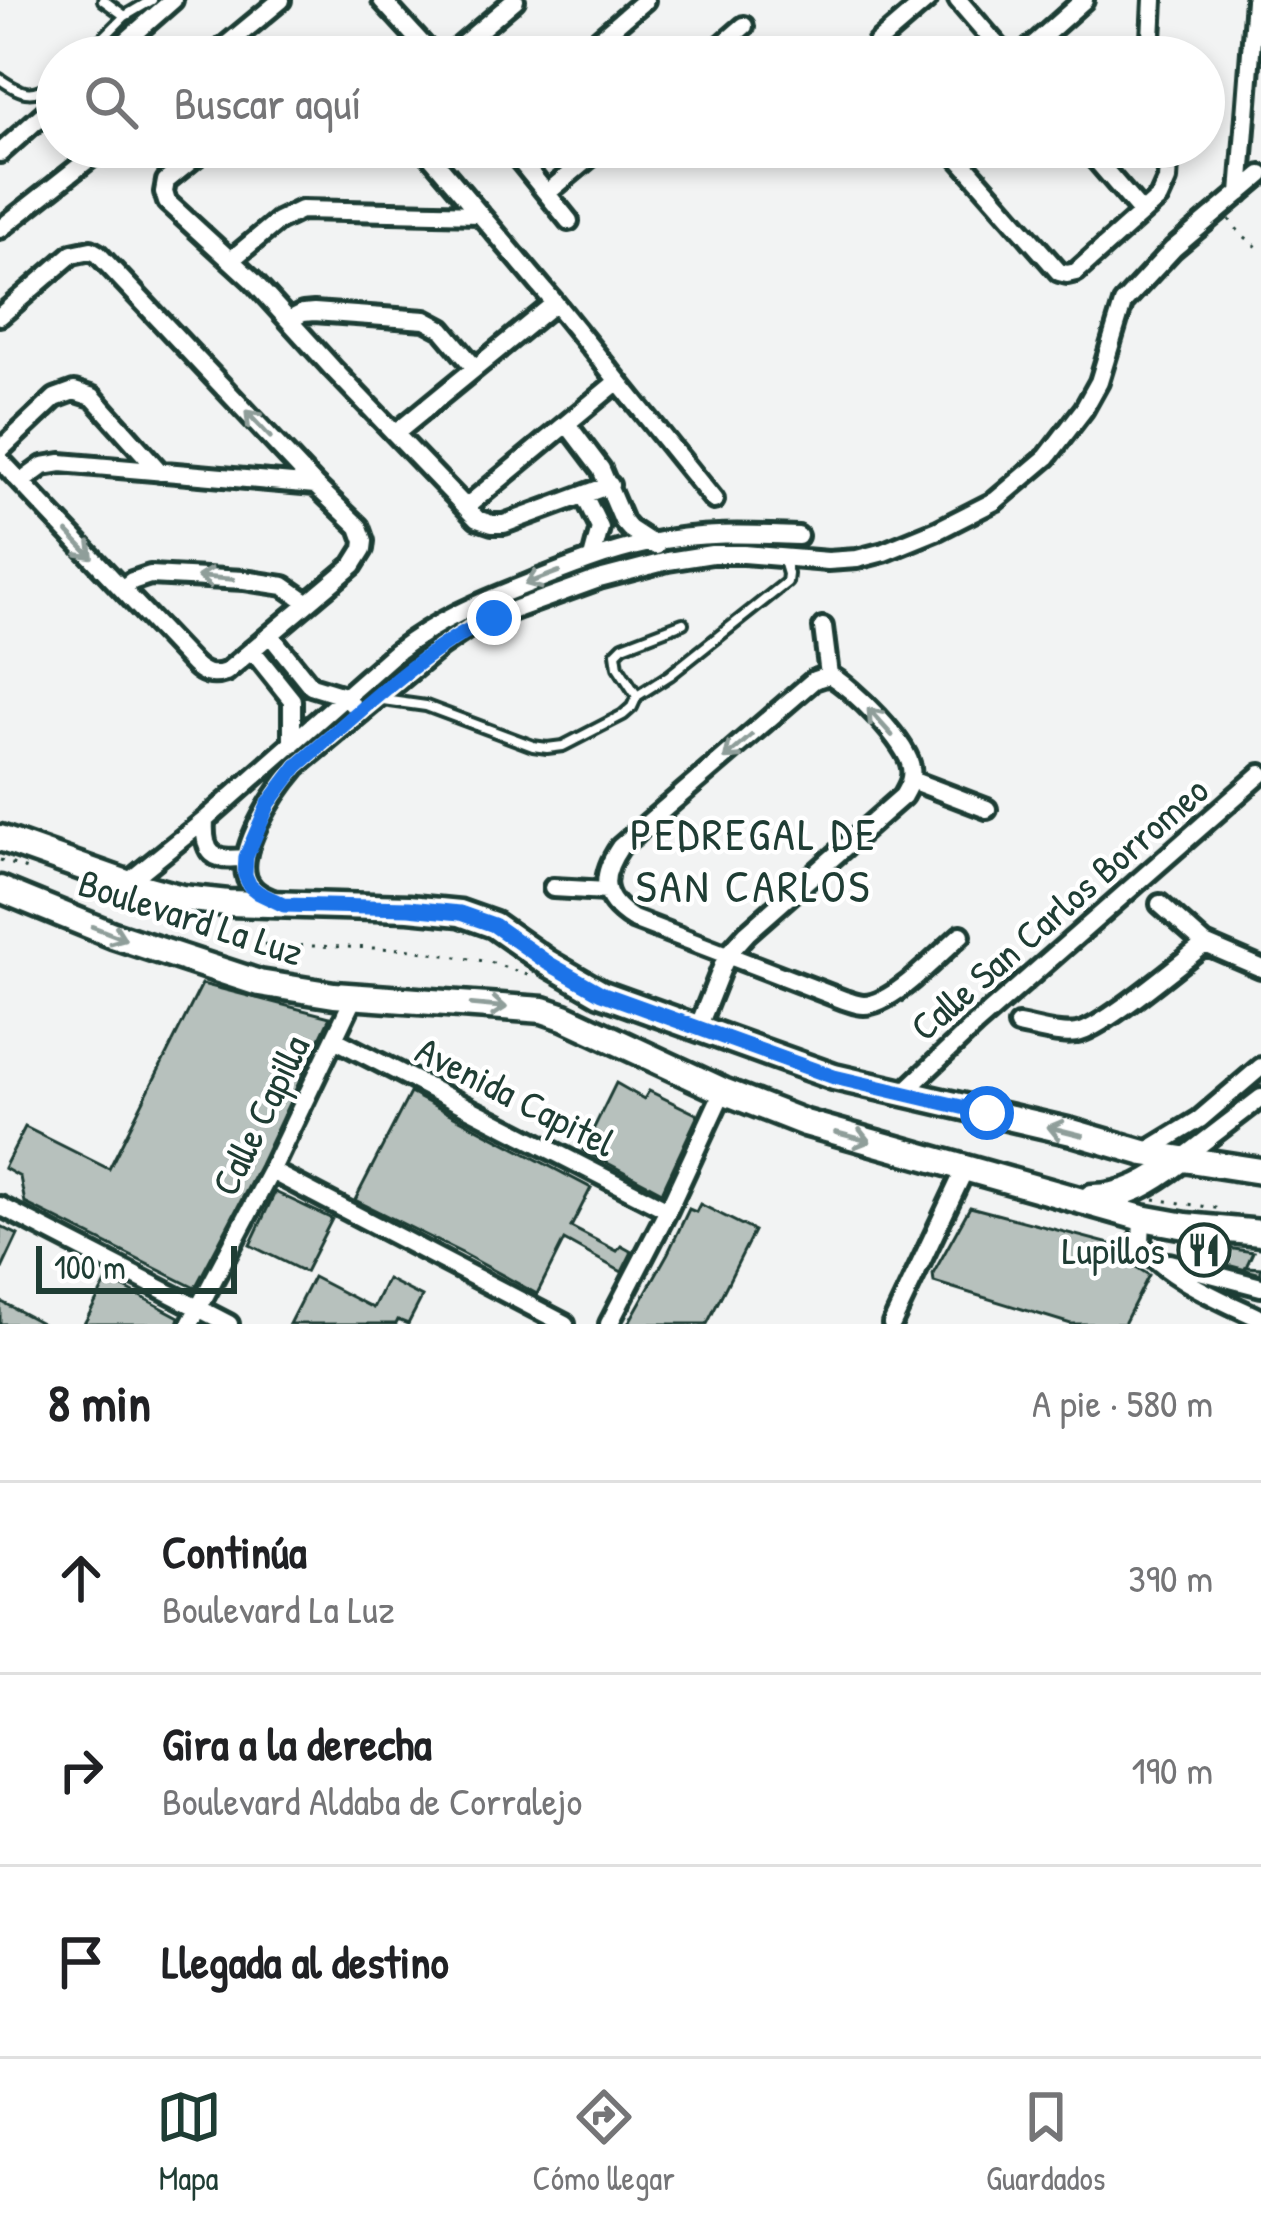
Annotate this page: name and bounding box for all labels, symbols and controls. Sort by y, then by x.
search box [36,36,1225,168]
icon: search [78,69,144,135]
text: Buscar aquí [174,72,361,133]
one-way arrow [245,409,273,439]
one-way arrow [66,530,94,559]
one-way arrow [197,566,236,589]
one-way arrow [525,569,562,590]
route end [467,591,521,645]
one-way arrow [866,707,894,737]
one-way arrow [723,733,754,760]
street label: Calle San Carlos Borromeo [898,763,1219,1052]
district label: PEDREGAL DE SAN CARLOS [630,803,878,916]
street label: Boulevard La Luz [72,855,310,978]
one-way arrow [89,924,126,945]
one-way arrow [469,995,508,1018]
street label: Avenida Capitel [407,1023,626,1169]
street label: Calle Capilla [198,1026,321,1204]
route start [960,1086,1014,1140]
one-way arrow [1046,1119,1084,1141]
one-way arrow [834,1127,872,1149]
restaurant icon: Lupillos [1176,1222,1232,1278]
place label: Lupillos [1062,1223,1165,1276]
scale bar [36,1240,237,1293]
text: 100 m [54,1245,126,1289]
text: 8 min [48,1368,151,1437]
text: A pie · 580 m [1032,1376,1213,1429]
text: Continúa [162,1521,307,1582]
icon: ahead [48,1545,114,1611]
text: 390 m [1128,1551,1213,1604]
text: Boulevard La Luz [162,1582,395,1635]
text: Gira a la derecha [162,1713,432,1774]
icon: right [48,1737,114,1803]
text: 190 m [1132,1743,1213,1796]
text: Boulevard Aldaba de Corralejo [162,1774,582,1827]
icon: arrive [48,1929,114,1995]
text: Llegada al destino [162,1931,449,1992]
tab: Mapa [156,2084,222,2200]
tab: Cómo llegar [533,2084,675,2200]
tab: Guardados [986,2084,1105,2200]

